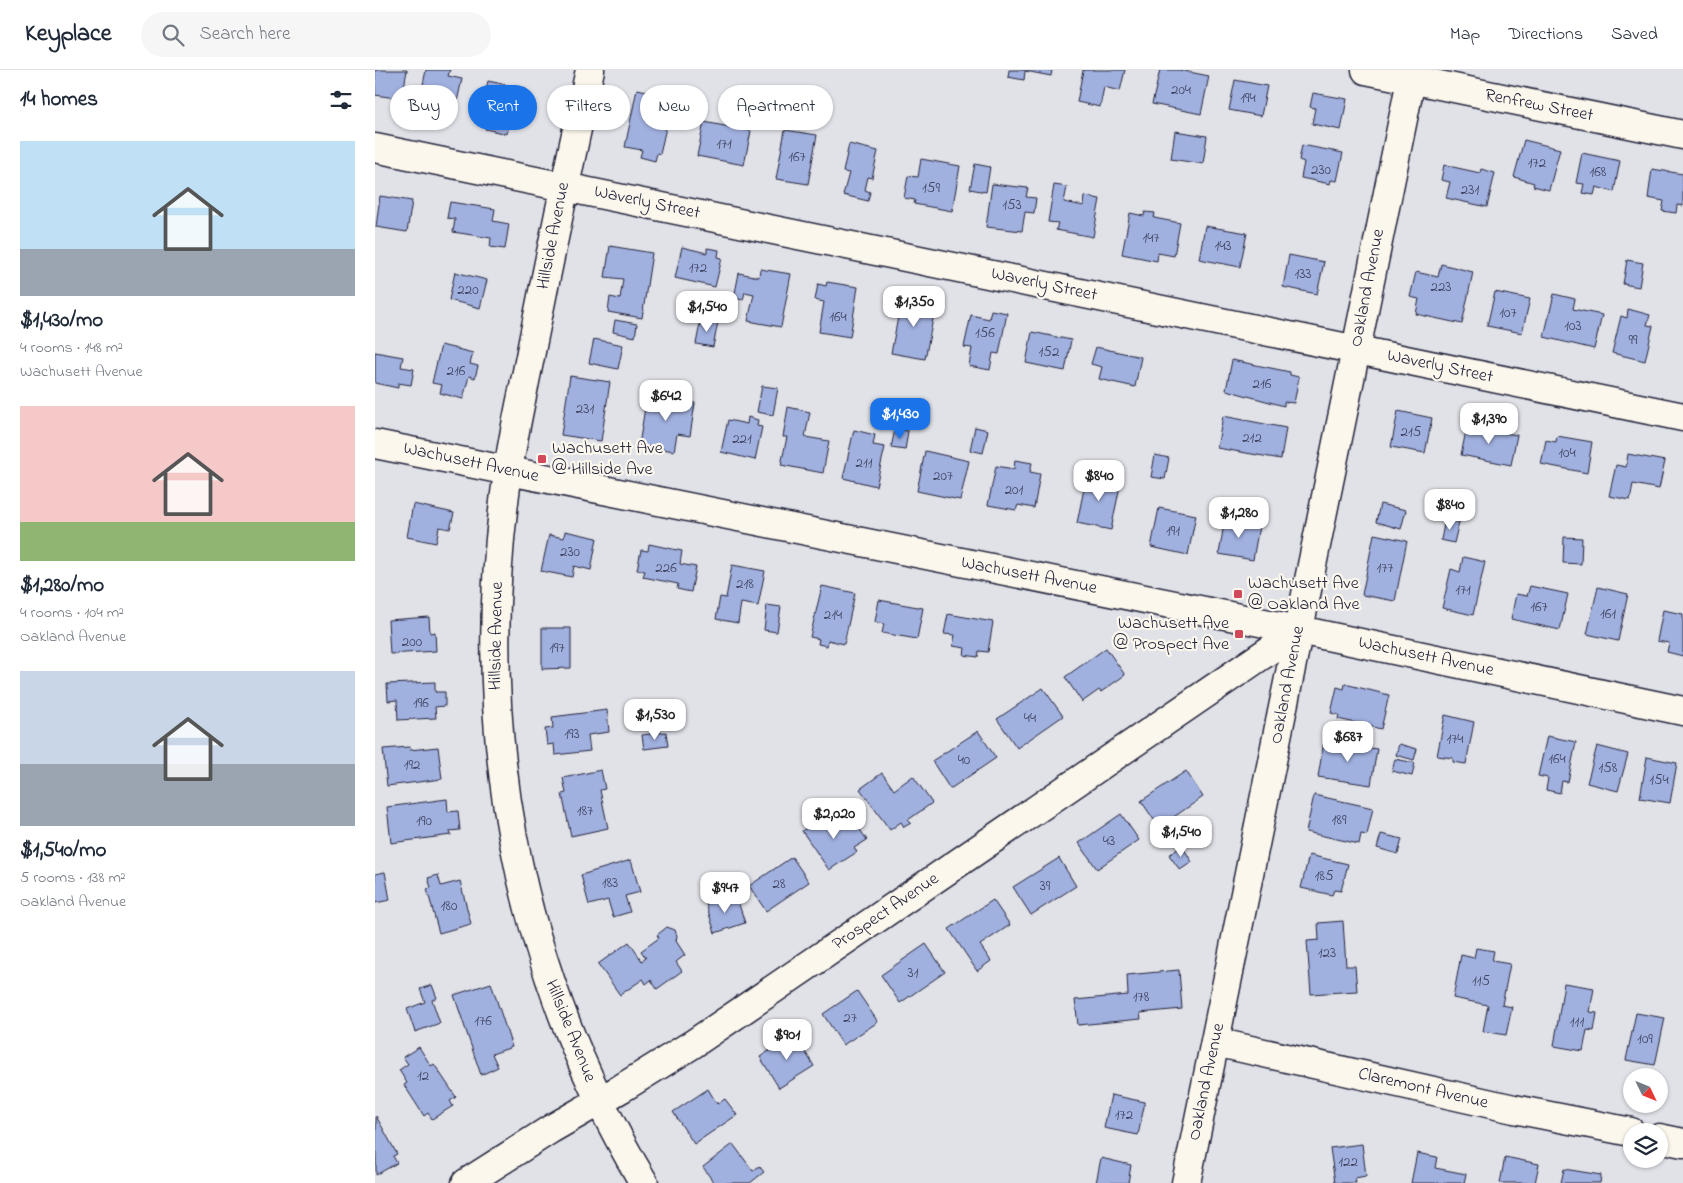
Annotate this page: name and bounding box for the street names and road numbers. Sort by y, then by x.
street label: Renfrew Street [1483,83,1595,129]
street label: Hillside Avenue [531,179,577,292]
street label: Waverly Street [592,179,702,227]
street label: Oakland Avenue [1344,226,1392,349]
street label: Waverly Street [989,261,1099,309]
street label: Waverly Street [1385,343,1495,391]
street label: Wachusett Avenue [401,436,542,490]
street label: Wachusett Avenue [959,550,1100,602]
street label: Hillside Avenue [483,581,511,691]
street label: Oakland Avenue [1264,623,1312,746]
street label: Wachusett Avenue [1356,630,1497,684]
street label: Prospect Avenue [827,866,945,957]
street label: Hillside Avenue [538,976,603,1087]
street label: Oakland Avenue [1182,1020,1232,1143]
street label: Claremont Avenue [1355,1061,1492,1117]

